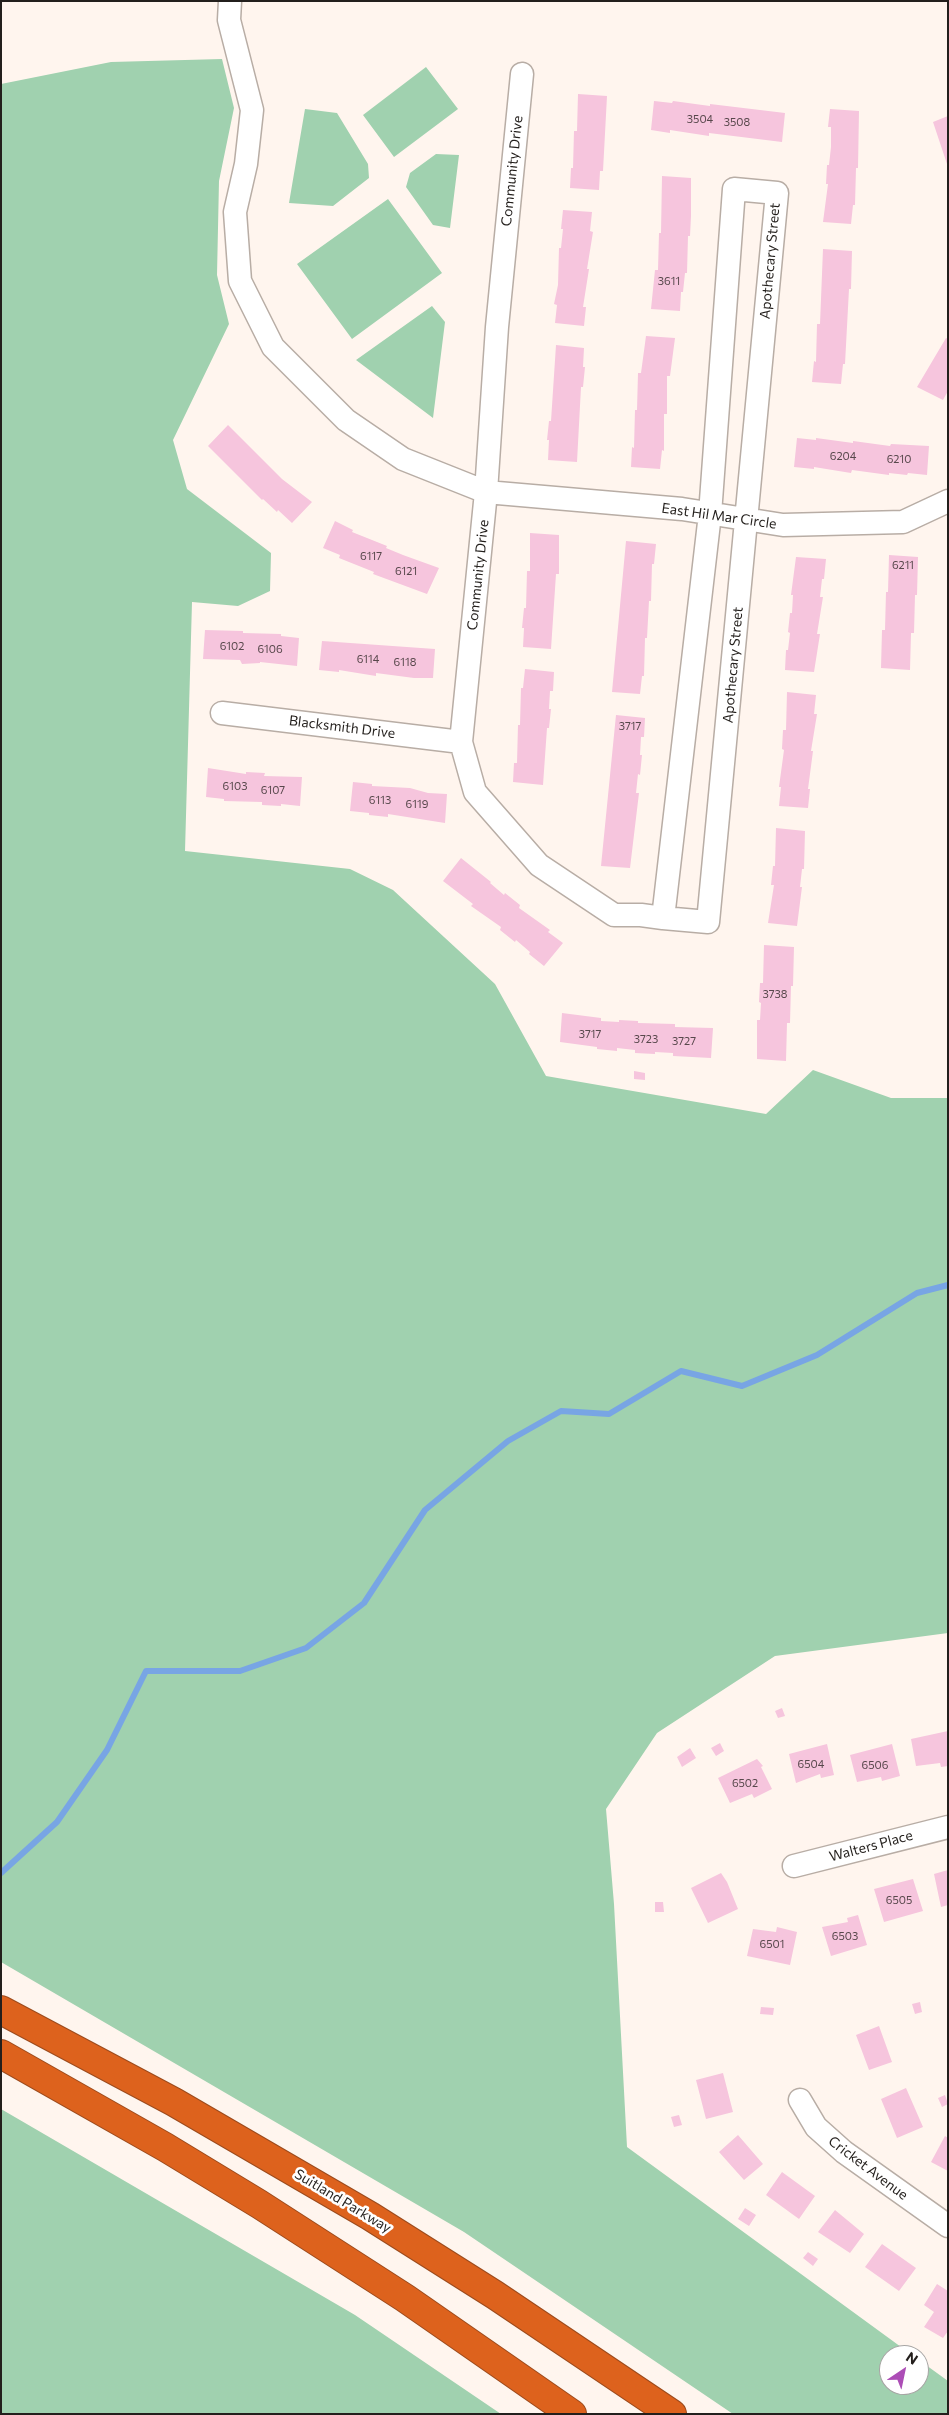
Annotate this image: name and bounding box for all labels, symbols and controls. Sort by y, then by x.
house number: 3504 [687,112,713,126]
street label: Community Drive [498,115,526,227]
house number: 3508 [724,115,750,129]
street label: Apothecary Street [757,202,783,320]
house number: 3611 [658,274,680,288]
house number: 6204 [830,449,856,463]
house number: 6210 [887,452,911,466]
street label: East Hil Mar Circle [660,500,778,532]
street label: Community Drive [464,519,492,631]
house number: 6117 [360,549,382,563]
house number: 6211 [892,558,914,572]
house number: 6121 [395,564,417,578]
street label: Apothecary Street [720,606,746,724]
house number: 6102 [220,639,244,653]
house number: 6106 [257,642,283,656]
house number: 6114 [357,652,379,666]
house number: 6118 [394,655,416,669]
street label: Blacksmith Drive [288,712,396,742]
house number: 3717 [619,719,641,733]
house number: 6103 [223,779,247,793]
house number: 6107 [261,783,285,797]
house number: 6113 [369,793,391,807]
house number: 6119 [406,797,428,811]
house number: 3738 [763,987,787,1001]
house number: 3717 [579,1027,601,1041]
house number: 3723 [634,1032,658,1046]
house number: 3727 [672,1034,696,1048]
house number: 6504 [798,1757,824,1771]
house number: 6506 [862,1758,888,1772]
house number: 6502 [732,1776,758,1790]
street label: Walters Place [827,1827,915,1865]
house number: 6505 [886,1893,912,1907]
house number: 6503 [832,1929,858,1943]
house number: 6501 [760,1937,784,1951]
street label: Cricket Avenue [825,2133,911,2203]
street label: Suitland Parkway [292,2166,394,2236]
north arrow [879,2345,929,2395]
text: N [903,2348,921,2368]

